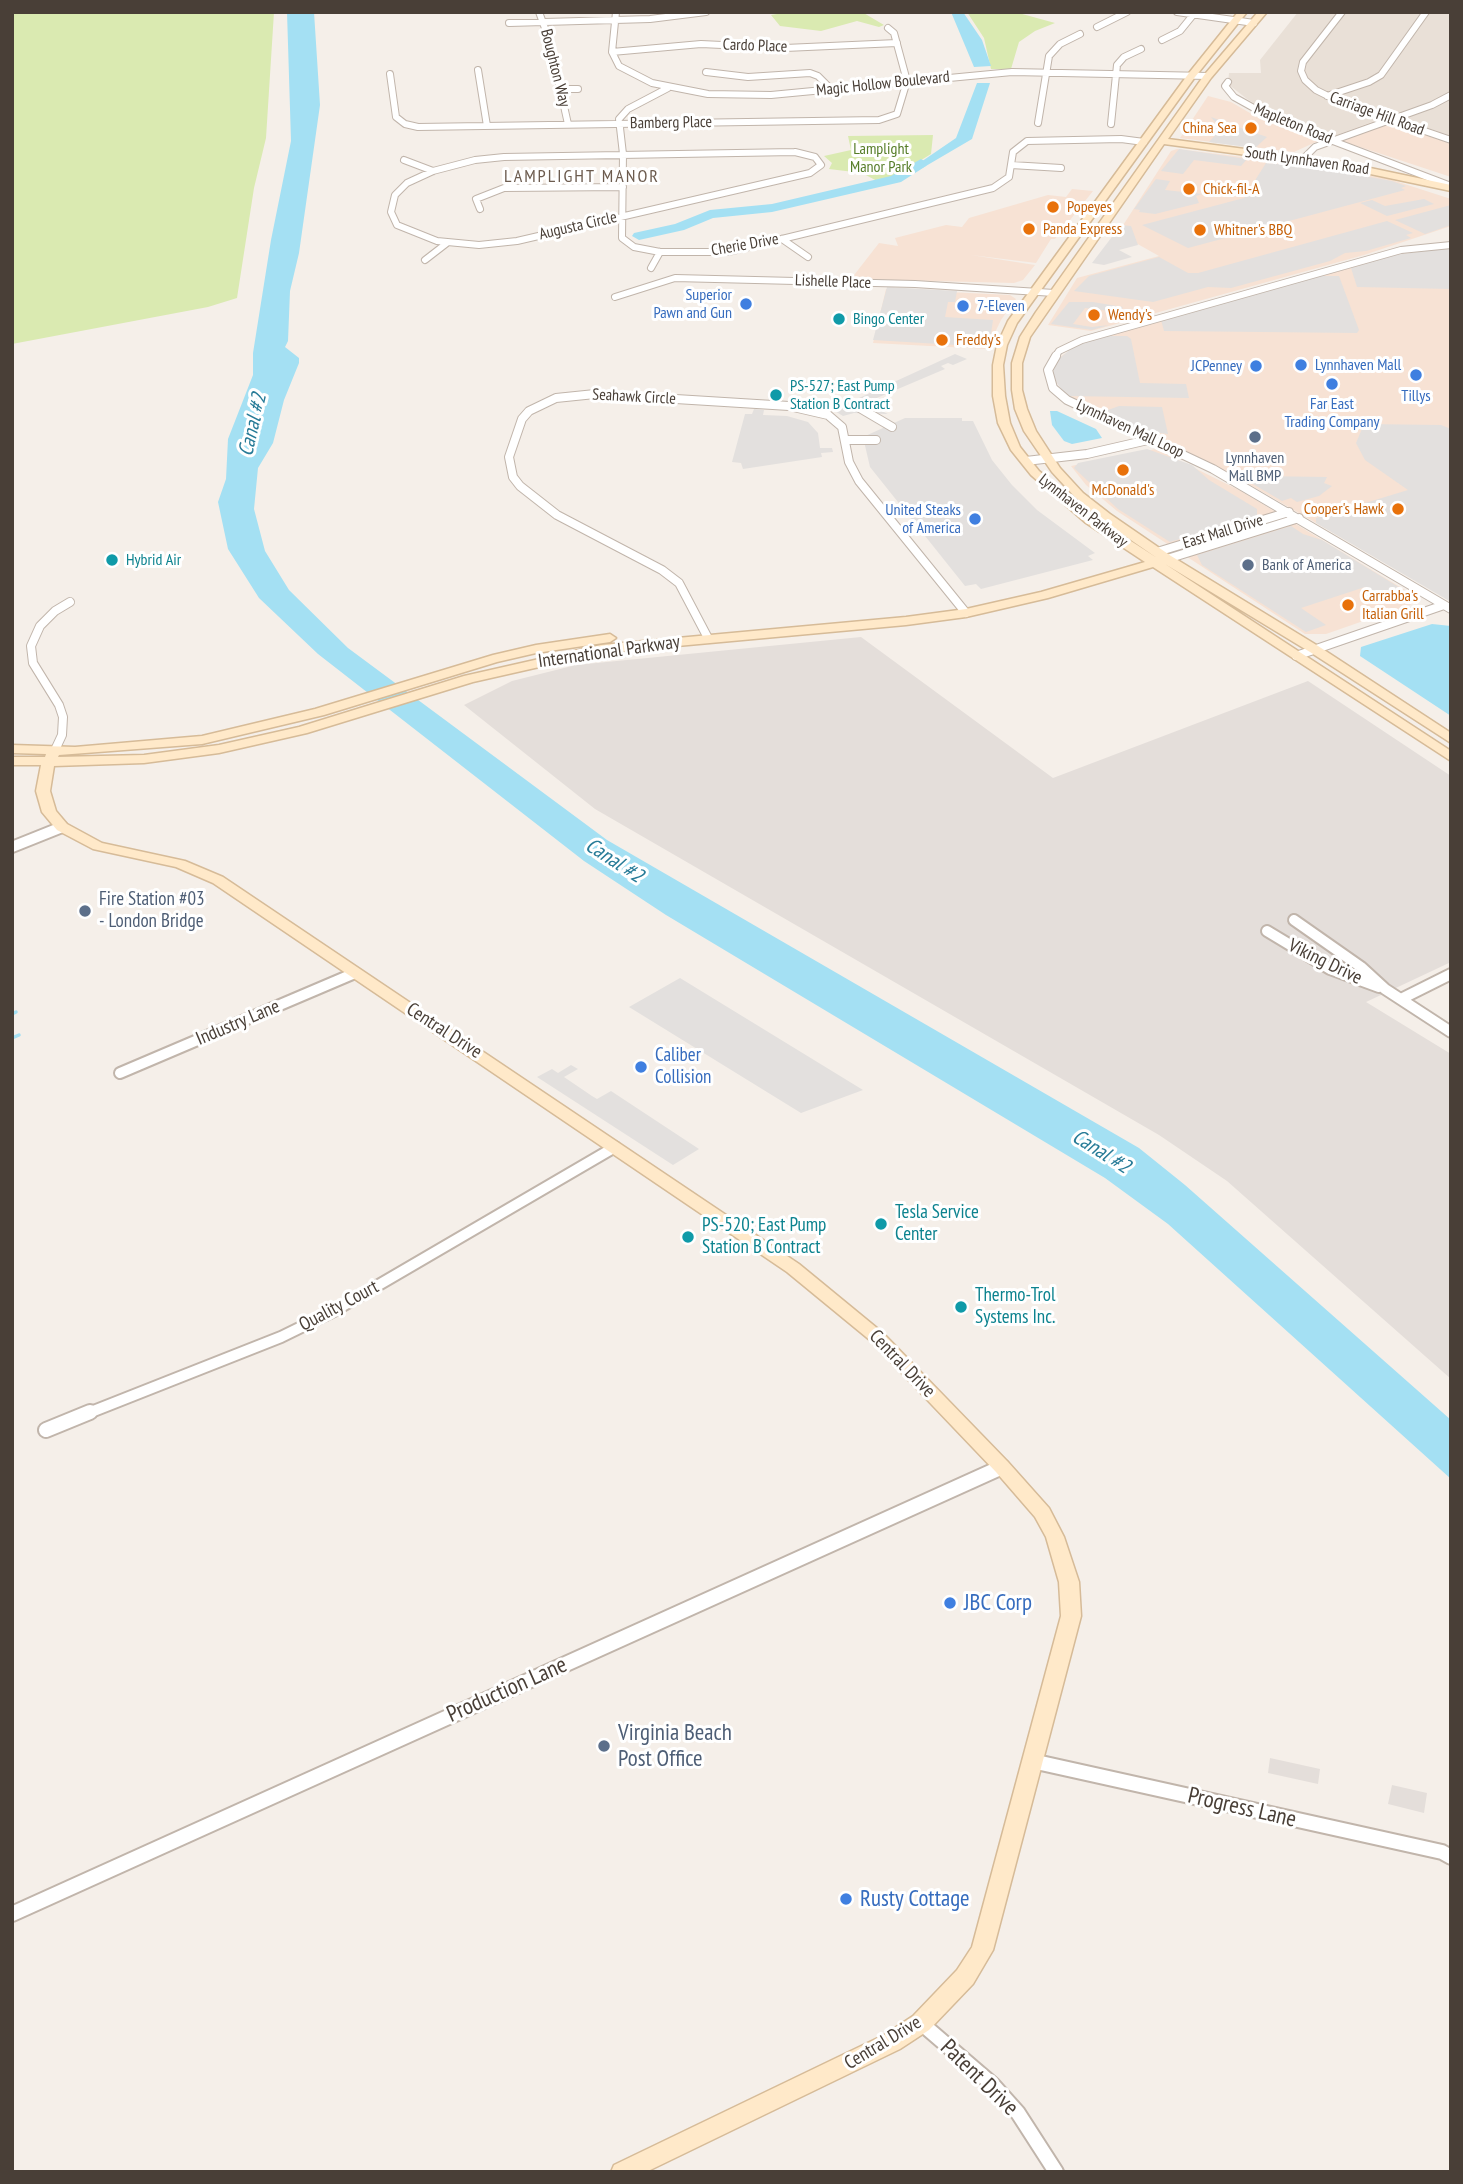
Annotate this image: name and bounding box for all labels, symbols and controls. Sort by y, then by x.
street label: Boughton Way [536,27,574,109]
street label: Cardo Place [722,35,788,57]
street label: Magic Hollow Boulevard [815,67,951,101]
street label: Carriage Hill Road [1327,88,1427,140]
street label: Mapleton Road [1251,100,1335,148]
street label: Bamberg Place [630,113,712,133]
place label: China Sea [1182,118,1237,138]
marker: China Sea [1243,120,1259,136]
park label: Lamplight Manor Park [850,139,912,177]
street label: South Lynnhaven Road [1244,143,1370,179]
district label: LAMPLIGHT MANOR [506,166,658,188]
place label: Chick-fil-A [1203,179,1260,199]
marker: Chick-fil-A [1181,181,1197,197]
place label: Popeyes [1067,197,1112,217]
marker: Popeyes [1045,199,1061,215]
street label: Augusta Circle [537,208,619,244]
place label: Panda Express [1043,219,1122,239]
place label: Whitner's BBQ [1214,220,1292,240]
marker: Panda Express [1021,221,1037,237]
marker: Whitner's BBQ [1192,222,1208,238]
street label: Cherie Drive [710,230,780,260]
street label: Lishelle Place [795,271,871,293]
place label: Superior Pawn and Gun [653,285,732,323]
marker: Superior Pawn and Gun [738,296,754,312]
place label: 7-Eleven [977,296,1025,316]
marker: 7-Eleven [955,298,971,314]
place label: Wendy's [1108,305,1152,325]
marker: Wendy's [1086,307,1102,323]
place label: Bingo Center [853,309,924,329]
marker: Bingo Center [831,311,847,327]
place label: Freddy's [956,330,1001,350]
marker: Freddy's [934,332,950,348]
place label: Lynnhaven Mall [1315,355,1401,375]
place label: JCPenney [1191,356,1242,376]
marker: Lynnhaven Mall [1293,357,1309,373]
marker: JCPenney [1248,358,1264,374]
marker: Tillys [1408,367,1424,383]
place label: PS-527; East Pump Station B Contract [790,376,895,414]
marker: Far East Trading Company [1324,376,1340,392]
street label: Seahawk Circle [592,385,676,409]
place label: Tillys [1401,386,1431,406]
marker: PS-527; East Pump Station B Contract [768,387,784,403]
water label: Canal #2 [234,391,272,459]
place label: Far East Trading Company [1285,394,1379,432]
street label: Lynnhaven Mall Loop [1073,396,1187,462]
marker: Lynnhaven Mall BMP [1247,429,1263,445]
place label: Lynnhaven Mall BMP [1226,448,1284,486]
marker: McDonald's [1115,462,1131,478]
street label: Lynnhaven Parkway [1035,470,1131,552]
place label: McDonald's [1092,480,1154,500]
place label: Cooper's Hawk [1304,499,1384,519]
place label: United Steaks of America [885,500,961,538]
marker: Cooper's Hawk [1390,501,1406,517]
marker: United Steaks of America [967,511,983,527]
street label: East Mall Drive [1181,511,1265,553]
place label: Hybrid Air [126,550,181,570]
marker: Hybrid Air [104,552,120,568]
place label: Bank of America [1262,555,1351,575]
marker: Bank of America [1240,557,1256,573]
place label: Carrabba's Italian Grill [1362,586,1424,624]
marker: Carrabba's Italian Grill [1340,597,1356,613]
street label: International Parkway [537,631,681,673]
water label: Canal #2 [580,833,648,889]
place label: Fire Station #03 - London Bridge [99,889,205,933]
marker: Fire Station #03 - London Bridge [77,903,93,919]
street label: Viking Drive [1284,934,1366,990]
street label: Industry Lane [193,995,283,1051]
street label: Central Drive [402,998,486,1064]
place label: Caliber Collision [655,1045,711,1089]
marker: Caliber Collision [633,1059,649,1075]
water label: Canal #2 [1067,1124,1135,1180]
place label: Tesla Service Center [895,1202,979,1246]
place label: PS-520; East Pump Station B Contract [702,1215,826,1259]
marker: Tesla Service Center [873,1216,889,1232]
marker: PS-520; East Pump Station B Contract [680,1229,696,1245]
street label: Quality Court [295,1276,383,1336]
place label: Thermo-Trol Systems Inc. [975,1285,1055,1329]
marker: Thermo-Trol Systems Inc. [953,1299,969,1315]
street label: Central Drive [864,1325,940,1403]
place label: JBC Corp [964,1589,1032,1617]
marker: JBC Corp [942,1595,958,1611]
street label: Production Lane [443,1651,571,1729]
place label: Virginia Beach Post Office [618,1719,732,1773]
marker: Virginia Beach Post Office [596,1738,612,1754]
street label: Progress Lane [1185,1782,1299,1834]
place label: Rusty Cottage [860,1885,970,1913]
marker: Rusty Cottage [838,1891,854,1907]
street label: Central Drive [841,2011,925,2075]
street label: Patent Drive [934,2034,1024,2122]

